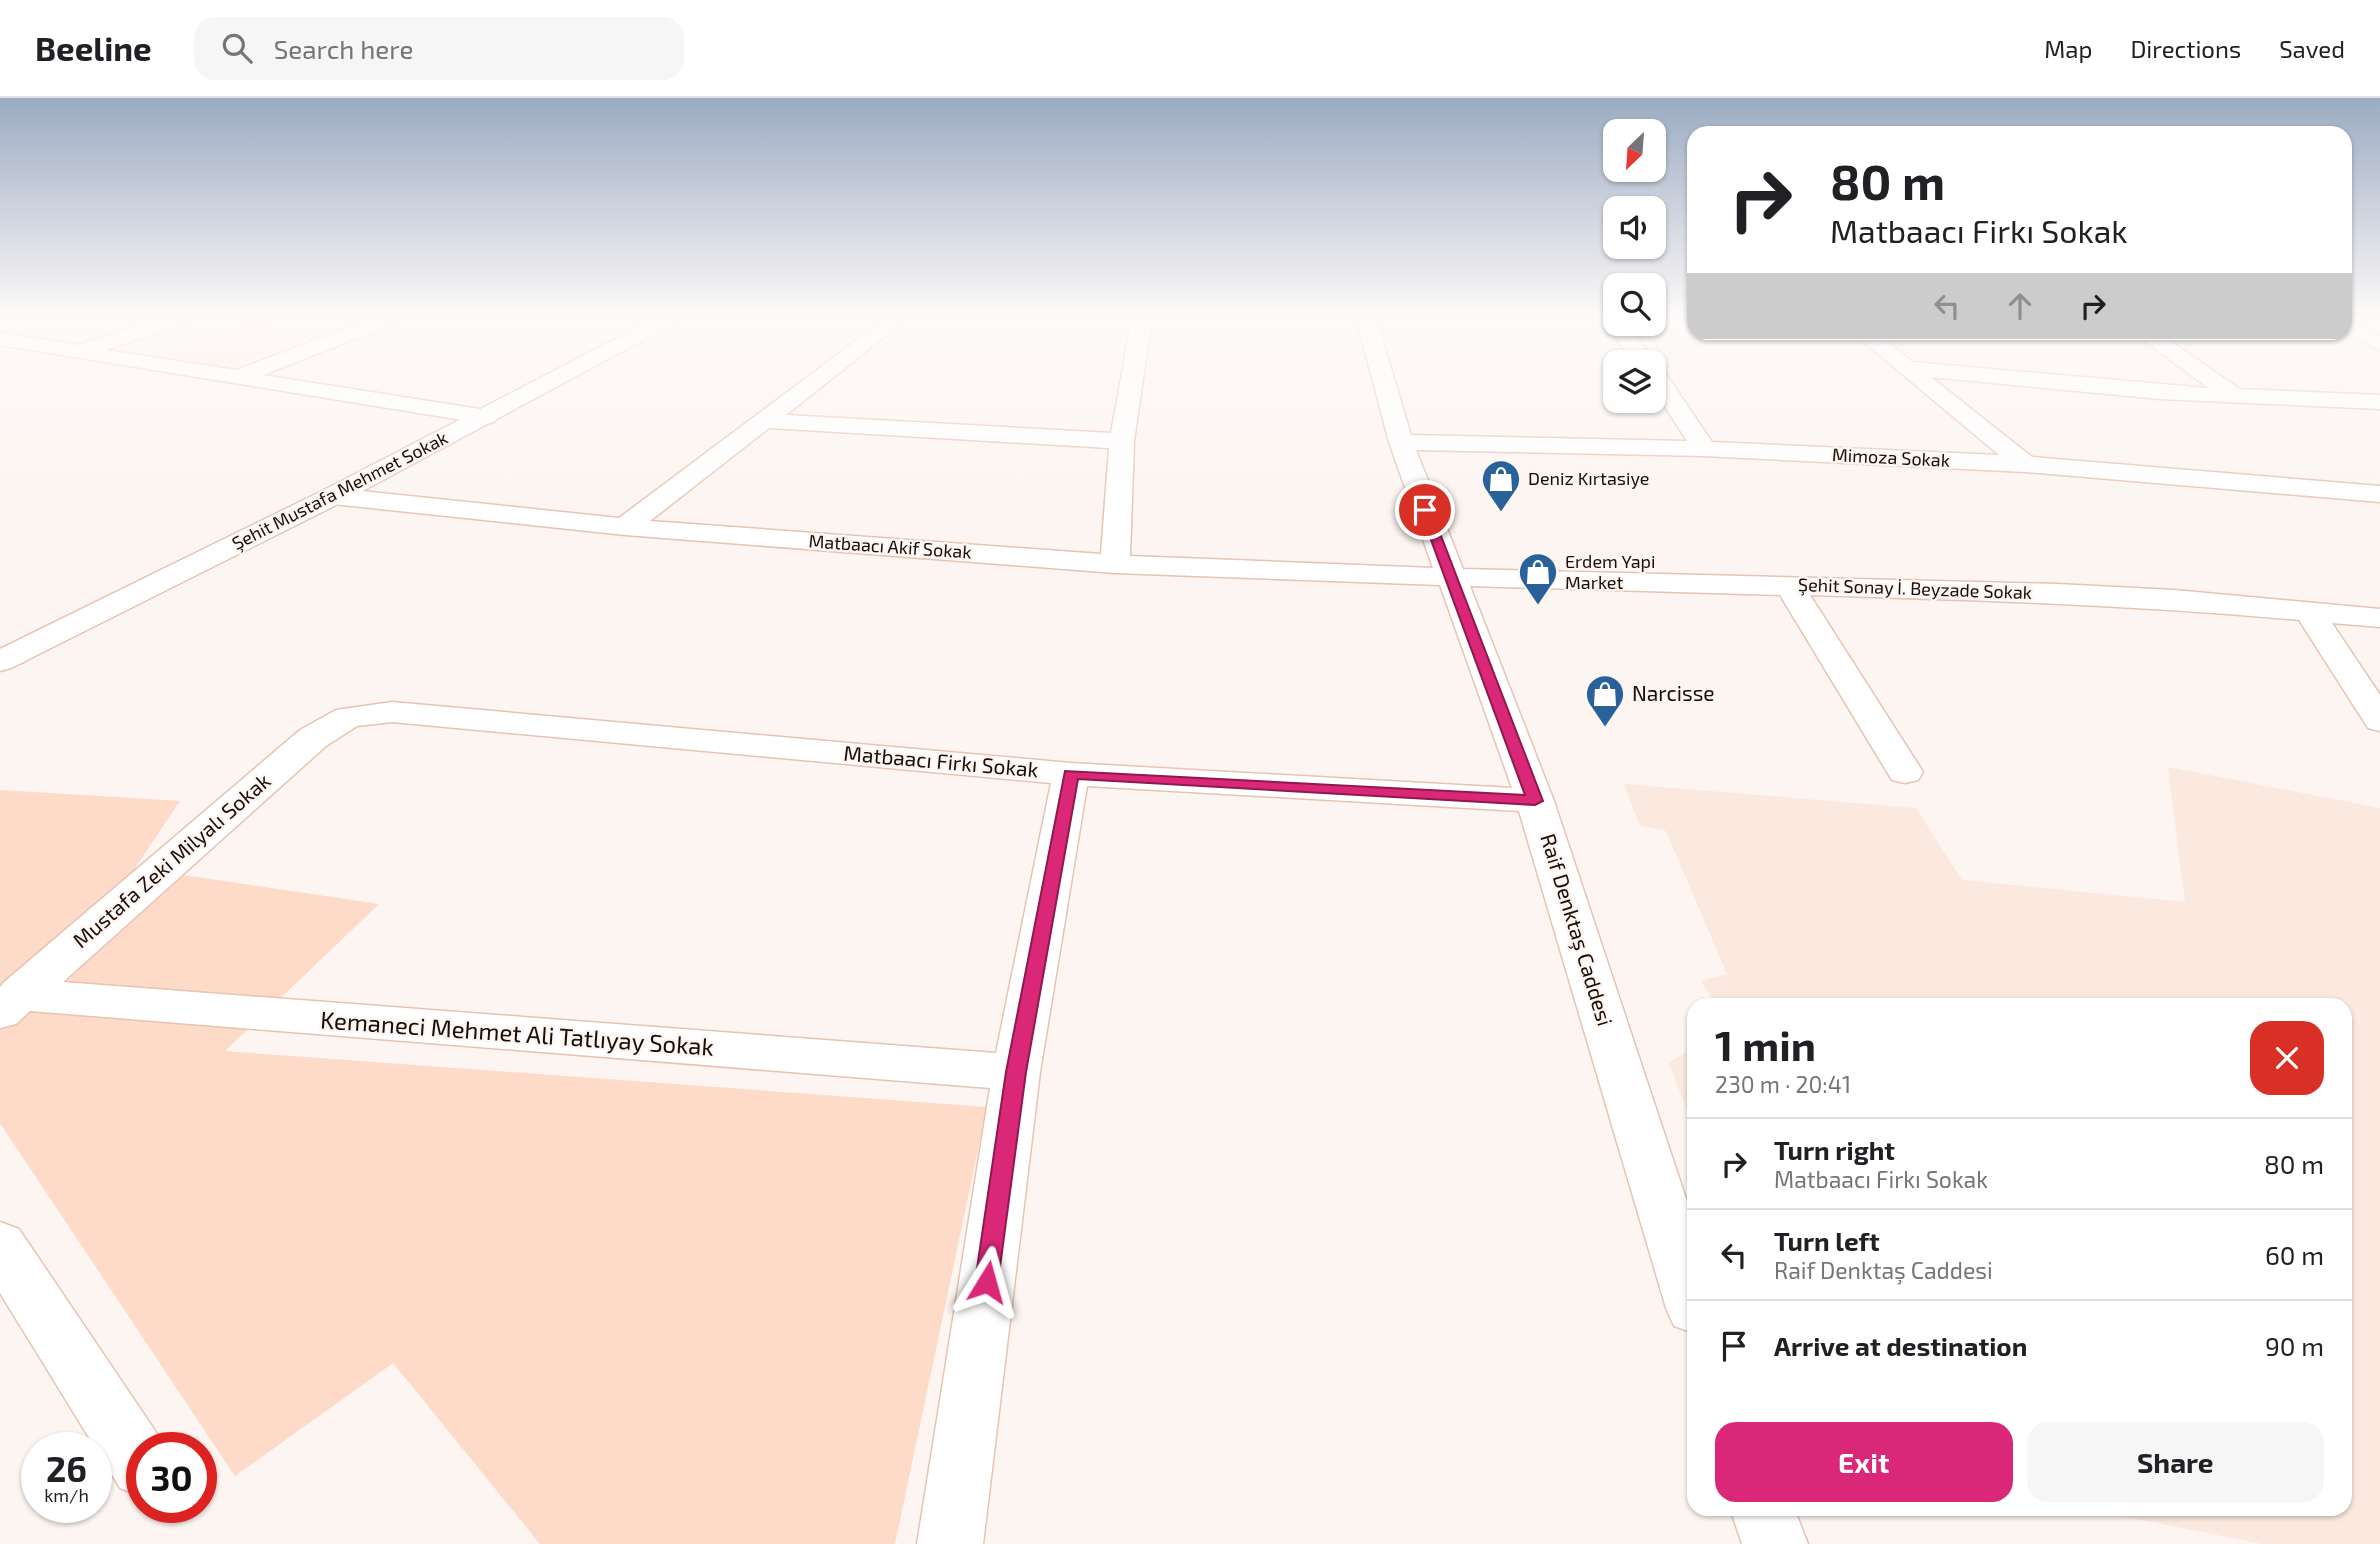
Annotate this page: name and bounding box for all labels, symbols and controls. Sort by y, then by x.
search box [194,17,684,80]
text: Beeline [35,28,152,68]
icon: search [218,29,256,67]
text: Search here [274,33,413,64]
text: Map [2044,34,2092,63]
text: Directions [2130,34,2241,63]
text: Saved [2279,34,2345,63]
north arrow [1603,119,1666,182]
map controls [1603,119,1666,413]
text: 80 m [1830,151,1945,210]
icon: right [1715,154,1806,245]
button: sound [1603,196,1666,259]
text: Matbaacı Firkı Sokak [1830,211,2128,249]
button: search [1603,273,1666,336]
icon: left [1928,287,1966,325]
icon: ahead [2001,287,2039,325]
icon: right [2074,287,2112,325]
button: layers [1603,350,1666,413]
street label: Şehit Mustafa Mehmet Sokak [228,426,451,555]
street label: Mimoza Sokak [1832,443,1950,471]
shop icon: Deniz Kırtasiye [1480,458,1522,513]
place label: Deniz Kırtasiye [1528,467,1650,489]
pin [1395,480,1455,540]
icon: arrive [1406,491,1444,529]
street label: Matbaacı Akif Sokak [808,529,972,563]
place label: Erdem Yapi Market [1565,550,1655,593]
shop icon: Erdem Yapi Market [1517,551,1559,606]
street label: Şehit Sonay İ. Beyzade Sokak [1798,573,2032,604]
shop icon: Narcisse [1584,673,1626,728]
place label: Narcisse [1632,680,1715,705]
street label: Matbaacı Firkı Sokak [843,740,1040,781]
street label: Mustafa Zeki Milyalı Sokak [67,767,275,952]
street label: Raif Denktaş Caddesi [1534,830,1619,1029]
street label: Kemaneci Mehmet Ali Tatlıyay Sokak [319,1004,715,1061]
text: 1 min [1715,1019,1816,1069]
button: close [2250,1021,2324,1095]
text: 230 m · 20:41 [1715,1070,1851,1098]
text: Turn right [1774,1134,1895,1165]
icon: right [1715,1145,1753,1183]
text: 80 m [2264,1148,2324,1179]
text: Matbaacı Firkı Sokak [1774,1165,1988,1193]
text: Turn left [1774,1225,1880,1256]
icon: left [1715,1236,1753,1274]
text: 60 m [2265,1239,2324,1270]
position arrow [950,1245,1024,1319]
text: Raif Denktaş Caddesi [1774,1256,1993,1284]
icon: arrive [1715,1327,1753,1365]
text: Arrive at destination [1774,1330,2027,1361]
text: 90 m [2265,1330,2324,1361]
button: Exit [1715,1422,2013,1502]
button: Share [2027,1422,2324,1502]
speed limit sign: 30 [126,1432,217,1523]
text: 26 [46,1447,87,1489]
text: km/h [44,1484,89,1506]

